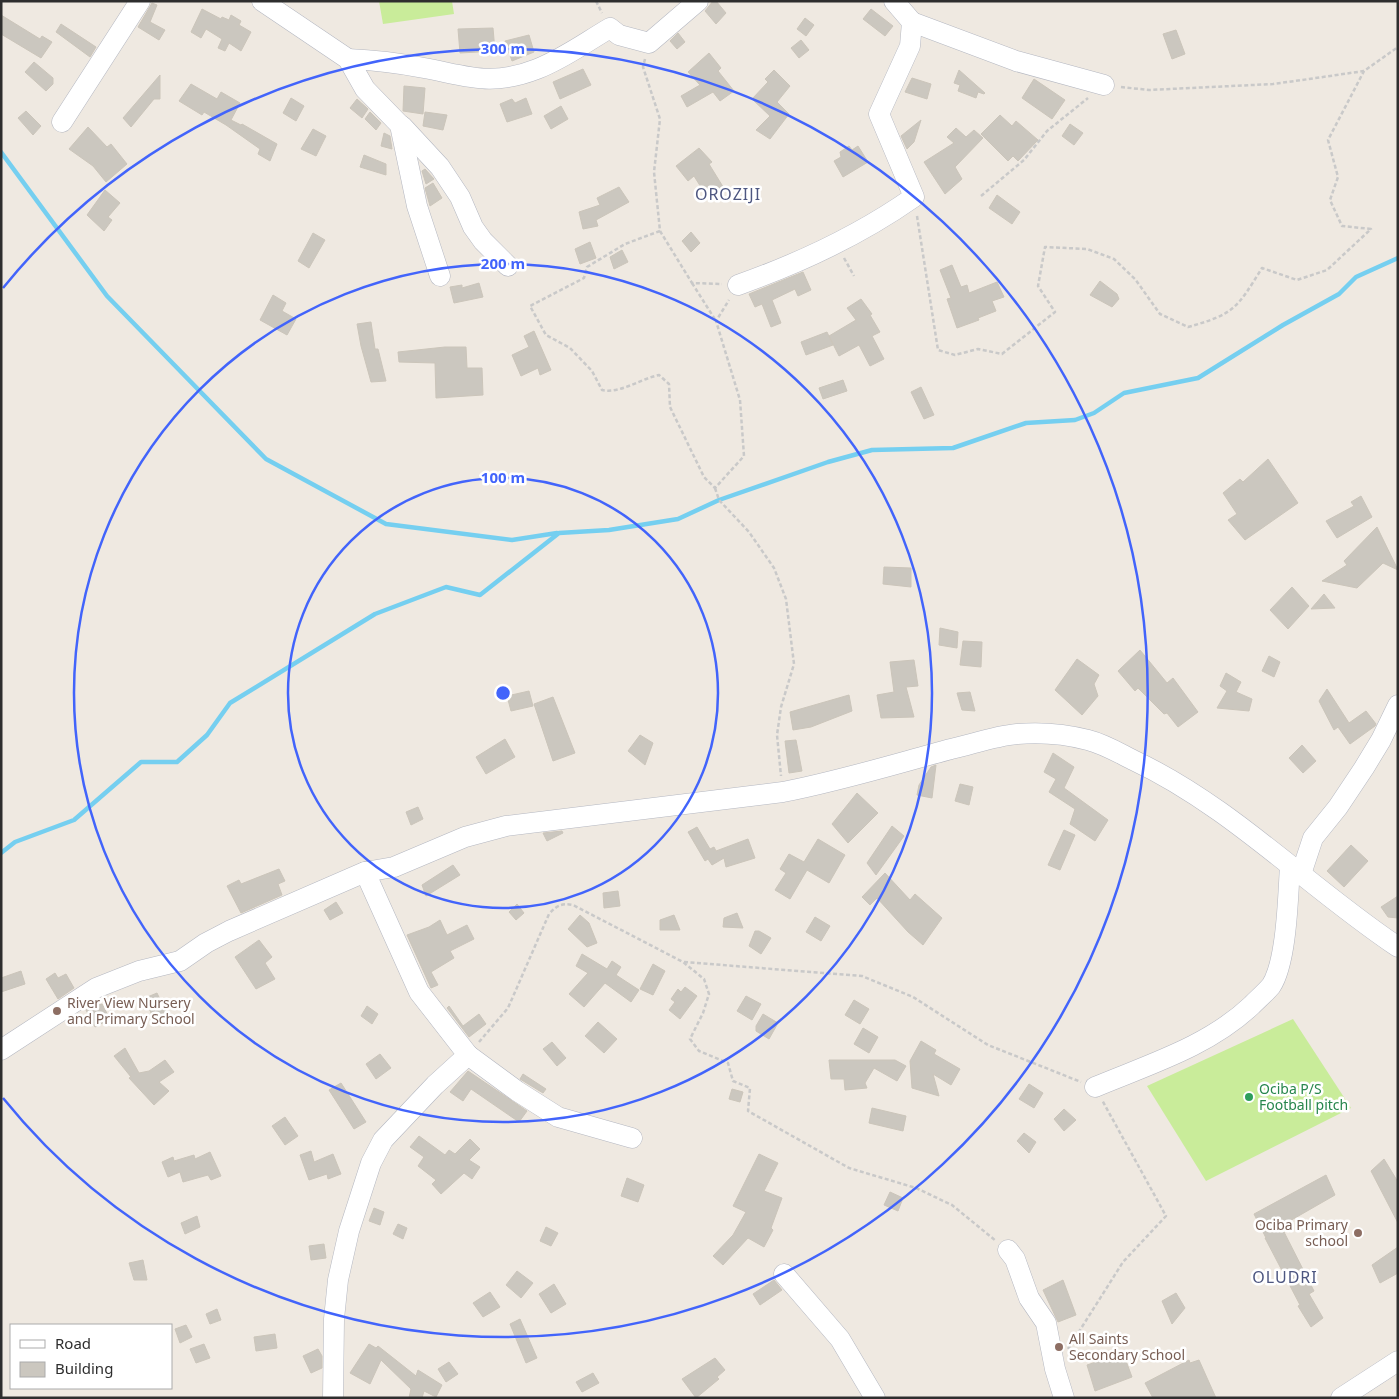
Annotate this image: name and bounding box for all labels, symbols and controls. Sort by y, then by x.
text: 300 m [481,38,525,58]
district label: OROZIJI [695,183,761,205]
text: 200 m [481,253,525,273]
text: 100 m [481,467,525,487]
centre of rings [494,684,512,702]
place label: River View Nursery and Primary School [67,993,195,1028]
marker: River View Nursery and Primary School [51,1005,63,1017]
place label: Ociba P/S Football pitch [1259,1079,1348,1114]
marker: Ociba P/S Football pitch [1243,1091,1255,1103]
place label: Ociba Primary school [1255,1215,1349,1250]
marker: Ociba Primary school [1352,1227,1364,1239]
district label: OLUDRI [1252,1266,1318,1288]
legend [10,1324,172,1389]
place label: All Saints Secondary School [1069,1329,1185,1364]
text: Road [55,1333,91,1353]
marker: All Saints Secondary School [1053,1341,1065,1353]
text: Building [55,1358,113,1378]

